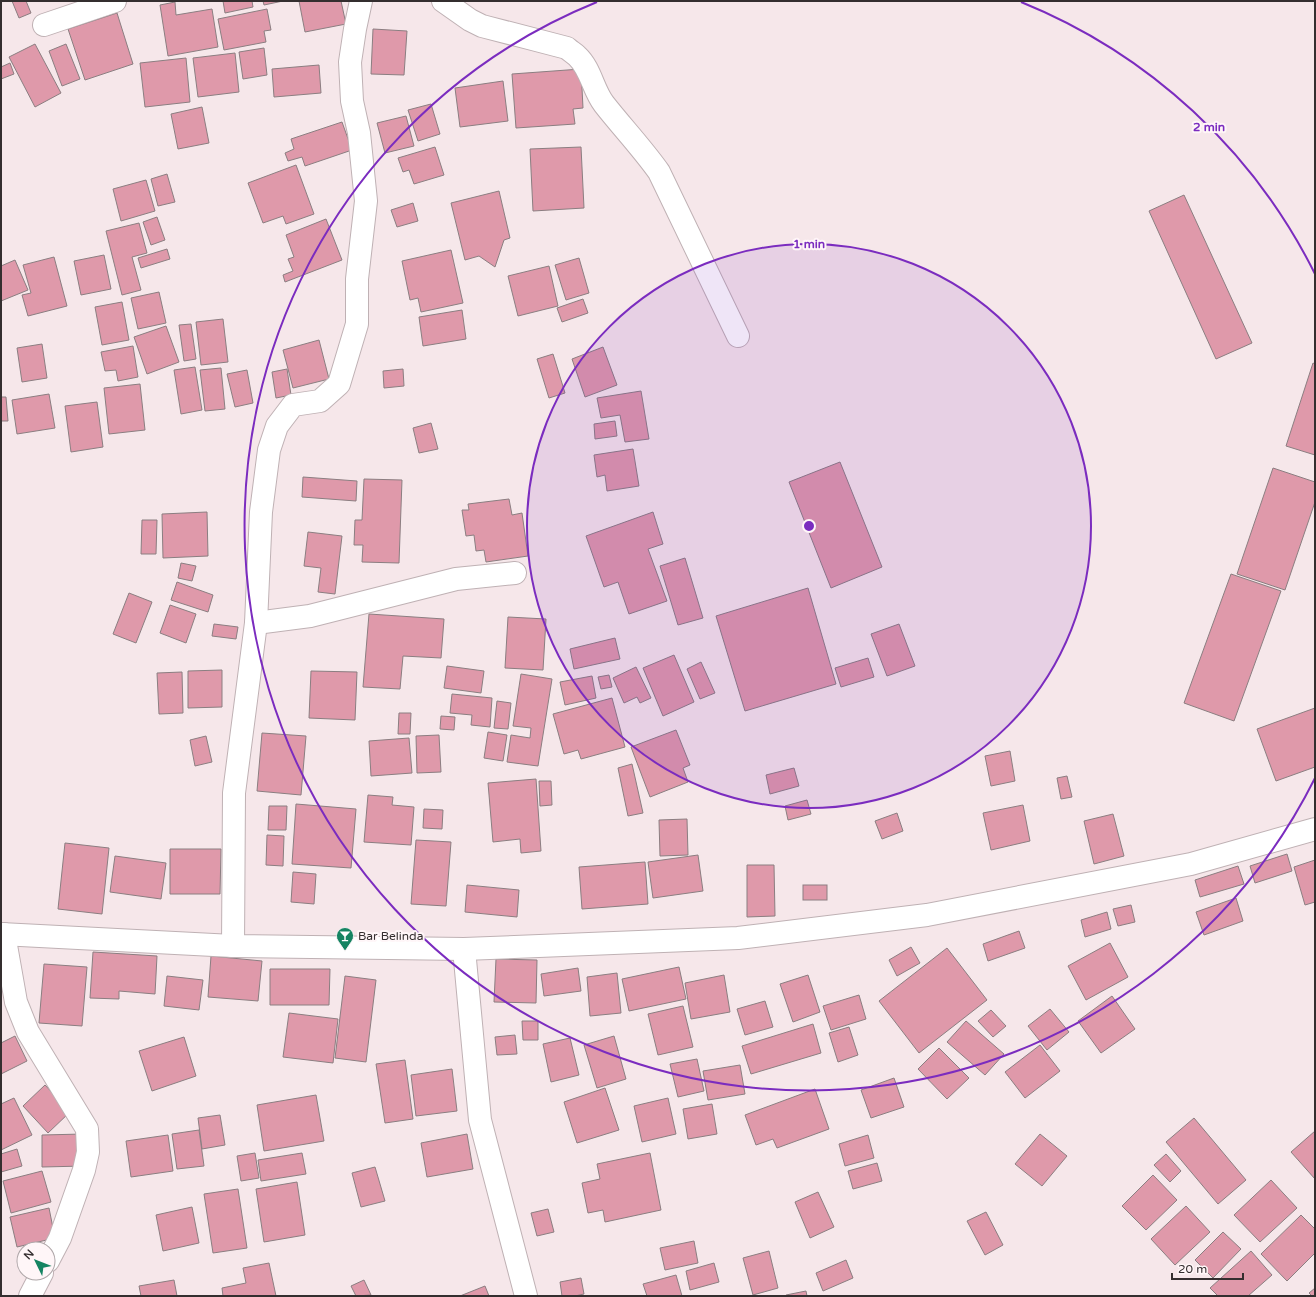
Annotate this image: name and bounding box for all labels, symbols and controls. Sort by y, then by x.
text: 2 min [1193,120,1225,134]
text: 1 min [793,237,825,251]
centre of rings [802,519,816,533]
bar icon: Bar Belinda [335,926,355,951]
place label: Bar Belinda [358,929,423,943]
north arrow [16,1241,56,1281]
text: N [21,1247,37,1262]
scale bar [1172,1255,1243,1281]
text: 20 m [1178,1262,1207,1276]

